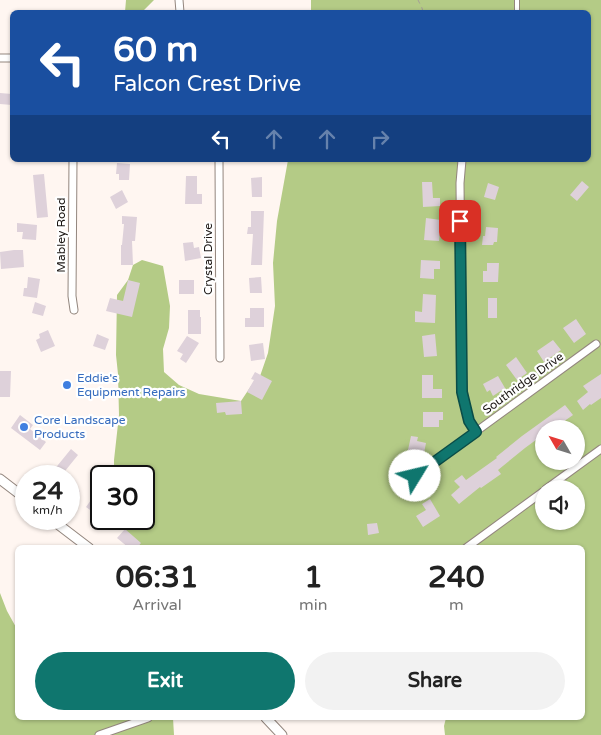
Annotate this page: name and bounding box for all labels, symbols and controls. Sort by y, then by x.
text: 60 m [113,29,198,71]
icon: left [30,30,95,95]
text: Falcon Crest Drive [113,71,301,97]
icon: left [207,125,235,153]
icon: ahead [260,125,288,153]
icon: ahead [313,125,341,153]
icon: right [366,125,394,153]
street label: Mabley Road [54,197,68,273]
pin [439,200,481,242]
icon: arrive [446,207,474,235]
street label: Crystal Drive [201,223,215,295]
street label: Southridge Drive [480,349,566,417]
place label: Eddie's Equipment Repairs [77,371,186,399]
marker: Eddie's Equipment Repairs [61,379,73,391]
place label: Core Landscape Products [34,413,126,441]
north arrow [535,420,585,470]
map controls [535,420,585,530]
marker: Core Landscape Products [18,421,30,433]
position arrow [388,449,440,501]
speed limit sign: 30 [90,465,155,530]
text: 24 [32,476,63,506]
button: sound [535,480,585,530]
text: km/h [32,503,63,517]
text: 06:31 [115,559,199,596]
text: 1 [304,559,323,596]
text: 240 [428,559,485,596]
text: Arrival [132,595,182,615]
text: min [299,595,328,615]
text: m [449,595,464,615]
button: Exit [35,652,295,710]
button: Share [305,652,565,710]

